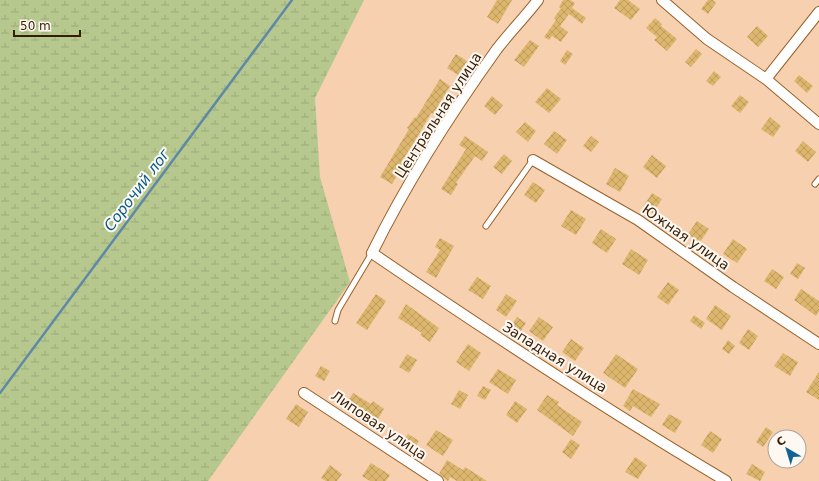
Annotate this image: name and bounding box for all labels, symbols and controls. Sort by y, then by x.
scale bar [14,12,80,38]
text: 50 m [20,19,51,33]
street label: Центральная улица [391,49,485,181]
water label: Сорочий лог [100,145,174,235]
street label: Южная улица [639,201,733,273]
street label: Западная улица [500,318,610,396]
street label: Липовая улица [328,387,430,463]
north arrow [767,429,807,469]
text: С [774,434,788,449]

